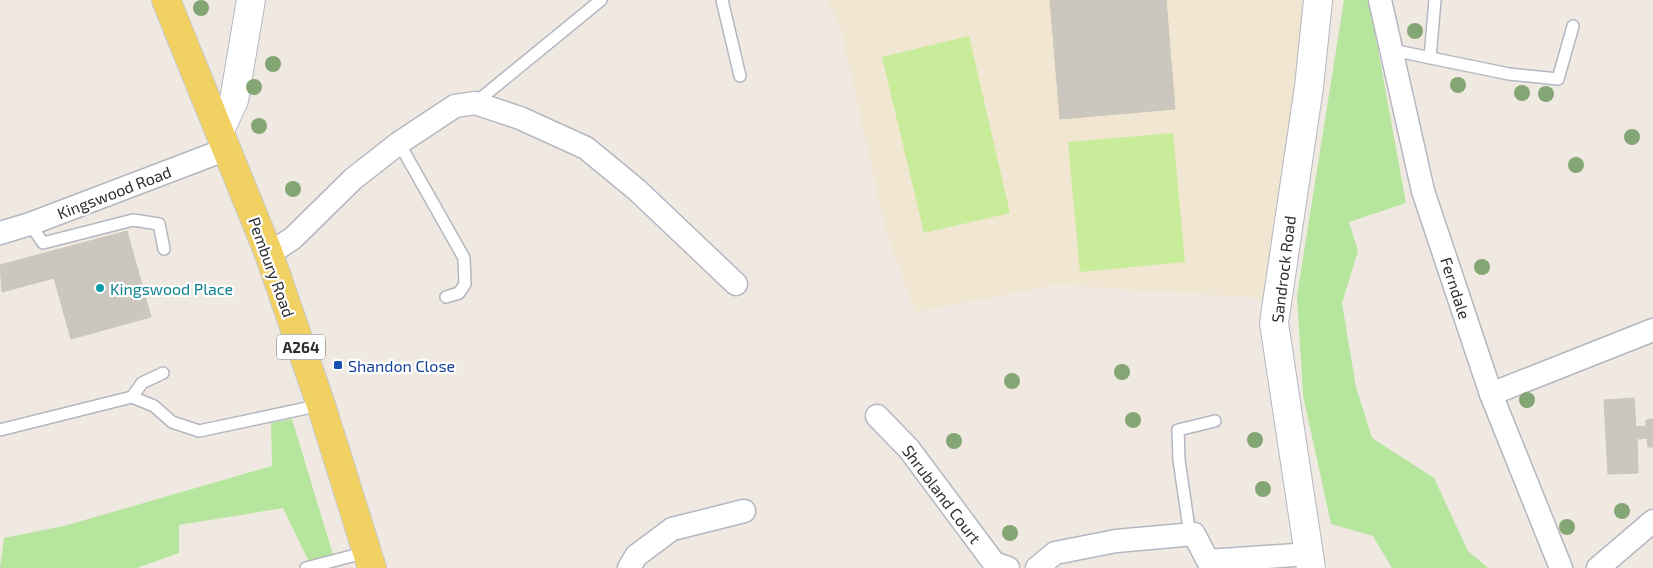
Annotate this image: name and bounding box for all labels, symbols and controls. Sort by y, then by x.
street label: Kingswood Road [54,162,174,222]
street label: Pembury Road [245,214,299,320]
street label: Sandrock Road [1267,214,1299,324]
street label: Ferndale [1437,255,1475,321]
place label: Kingswood Place [110,279,233,298]
marker: Kingswood Place [94,282,106,294]
road number: A264 [277,334,325,360]
place label: Shandon Close [348,356,455,375]
marker: Shandon Close [332,359,344,371]
street label: Shrubland Court [899,441,985,547]

